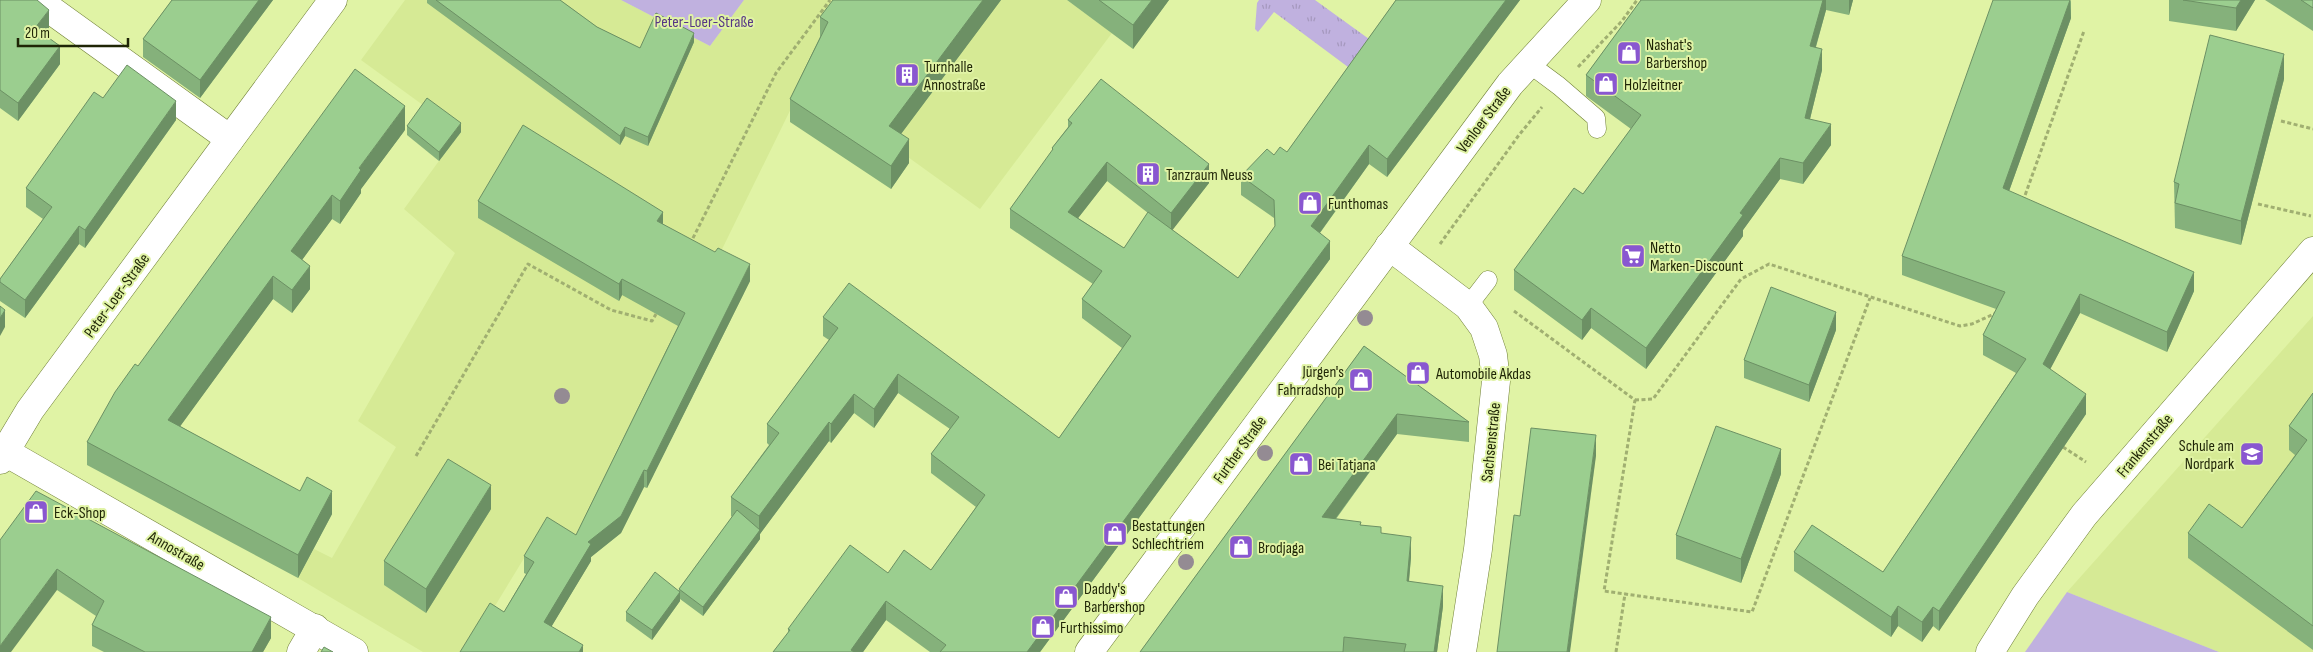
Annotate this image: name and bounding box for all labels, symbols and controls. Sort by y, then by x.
park label: Peter-Loer-Straße [654,13,754,32]
scale bar [18,15,128,47]
text: 20 m [25,24,50,43]
place label: Nashat's Barbershop [1646,36,1707,73]
shop icon: Nashat's Barbershop [1616,40,1642,66]
place label: Turnhalle Annostraße [923,58,986,95]
building icon: Turnhalle Annostraße [894,62,920,88]
shop icon: Holzleitner [1593,71,1619,97]
place label: Holzleitner [1624,76,1683,95]
street label: Venloer Straße [1453,83,1515,157]
building icon: Tanzraum Neuss [1135,161,1161,187]
place label: Tanzraum Neuss [1166,166,1253,185]
shop icon: Funthomas [1297,190,1323,216]
place label: Funthomas [1328,195,1388,214]
place label: Netto Marken-Discount [1650,239,1743,276]
supermarket icon: Netto Marken-Discount [1620,243,1646,269]
street label: Peter-Loer-Straße [80,250,154,342]
shop icon: Automobile Akdas [1405,360,1431,386]
place label: Jürgen's Fahrradshop [1278,363,1344,400]
place label: Automobile Akdas [1435,365,1531,384]
shop icon: Jürgen's Fahrradshop [1348,367,1374,393]
street label: Sachsenstraße [1478,402,1505,483]
street label: Frankenstraße [2113,410,2177,481]
street label: Further Straße [1210,413,1271,487]
place label: Schule am Nordpark [2179,437,2234,474]
school or university icon: Schule am Nordpark [2239,441,2265,467]
shop icon: Bei Tatjana [1288,451,1314,477]
place label: Bei Tatjana [1318,456,1376,475]
shop icon: Eck-Shop [23,499,49,525]
place label: Eck-Shop [54,504,106,523]
place label: Bestattungen Schlechtriem [1132,517,1205,554]
shop icon: Bestattungen Schlechtriem [1102,521,1128,547]
street label: Annostraße [144,527,208,575]
shop icon: Brodjaga [1228,534,1254,560]
place label: Brodjaga [1258,539,1304,558]
place label: Daddy's Barbershop [1084,580,1145,617]
shop icon: Daddy's Barbershop [1053,584,1079,610]
shop icon: Furthissimo [1030,614,1056,640]
place label: Furthissimo [1060,619,1123,638]

